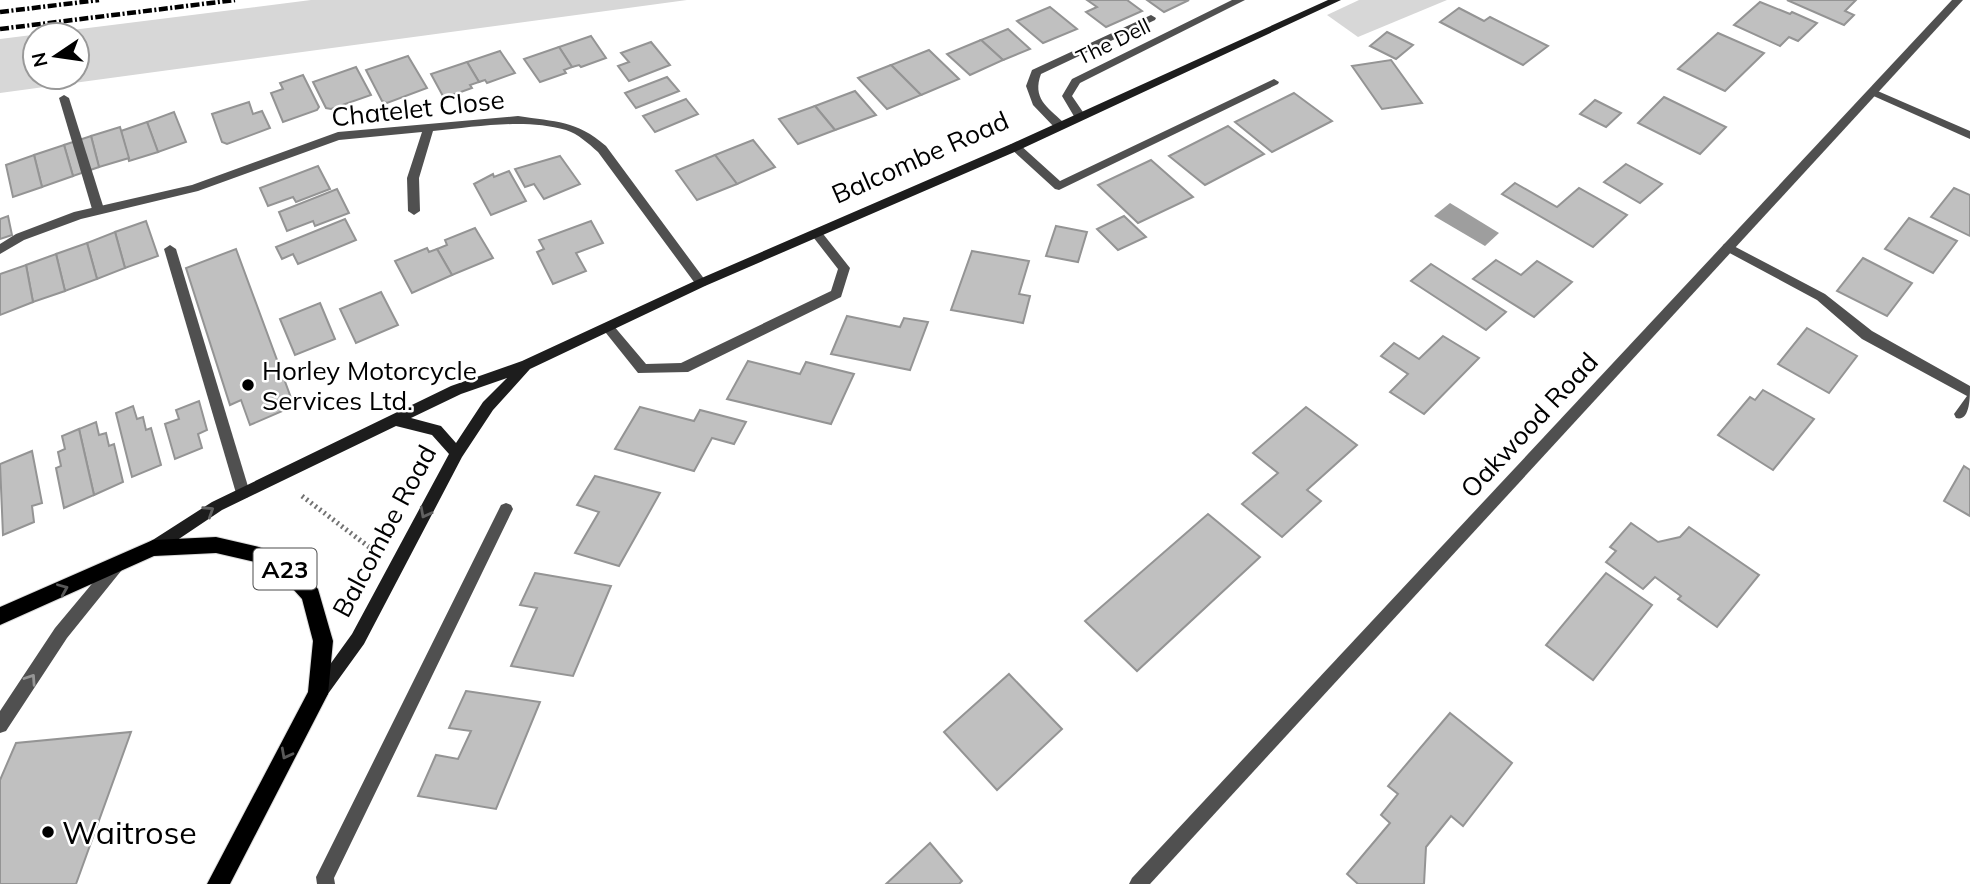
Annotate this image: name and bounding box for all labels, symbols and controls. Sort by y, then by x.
street label: The Dell [1072,12,1154,70]
north arrow [21,21,91,91]
text: N [26,50,53,70]
street label: Chatelet Close [330,83,506,133]
street label: Balcombe Road [826,103,1014,211]
street label: Oakwood Road [1453,345,1605,505]
place label: Horley Motorcycle Services Ltd. [262,354,477,417]
marker: Horley Motorcycle Services Ltd. [240,377,256,393]
street label: Balcombe Road [325,439,443,623]
one-way arrow [202,506,215,519]
one-way arrow [420,506,434,518]
road number: A23 [254,548,316,590]
one-way arrow [56,583,68,597]
one-way arrow [23,674,35,687]
one-way arrow [281,747,295,759]
place label: Waitrose [62,812,197,852]
marker: Waitrose [40,824,56,840]

